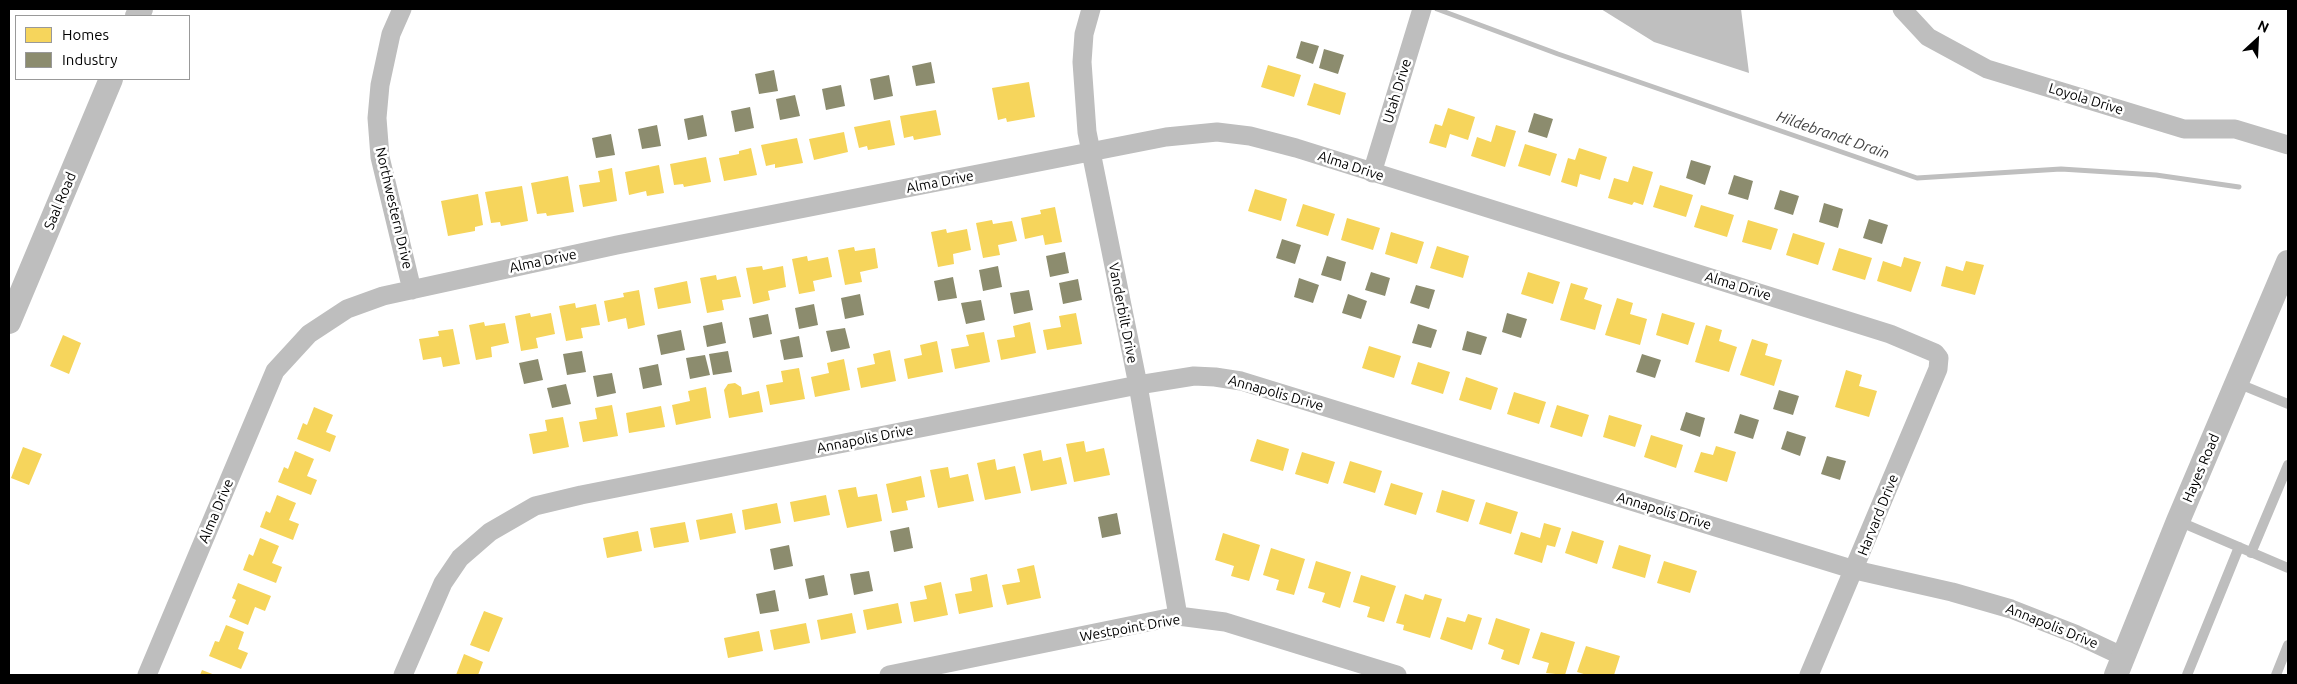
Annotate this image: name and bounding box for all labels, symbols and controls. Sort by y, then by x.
legend [15,15,190,80]
north arrow [2232,15,2282,65]
text: N [2255,17,2271,36]
text: Homes [62,26,109,43]
text: Industry [62,51,117,68]
street label: Utah Drive [1379,57,1415,125]
street label: Loyola Drive [2047,80,2125,118]
water label: Hildebrandt Drain [1774,107,1892,163]
street label: Northwestern Drive [372,145,416,271]
street label: Alma Drive [1316,147,1386,185]
street label: Alma Drive [905,167,975,197]
street label: Saal Road [40,170,80,232]
street label: Alma Drive [508,246,578,276]
street label: Vanderbilt Drive [1105,261,1141,365]
street label: Alma Drive [1703,268,1773,304]
street label: Annapolis Drive [1227,371,1325,415]
street label: Annapolis Drive [815,421,915,457]
street label: Hayes Road [2179,431,2223,505]
street label: Harvard Drive [1854,472,1902,558]
street label: Alma Drive [195,476,237,546]
street label: Annapolis Drive [1615,489,1713,533]
street label: Annapolis Drive [2003,600,2101,652]
street label: Westpoint Drive [1079,611,1181,645]

